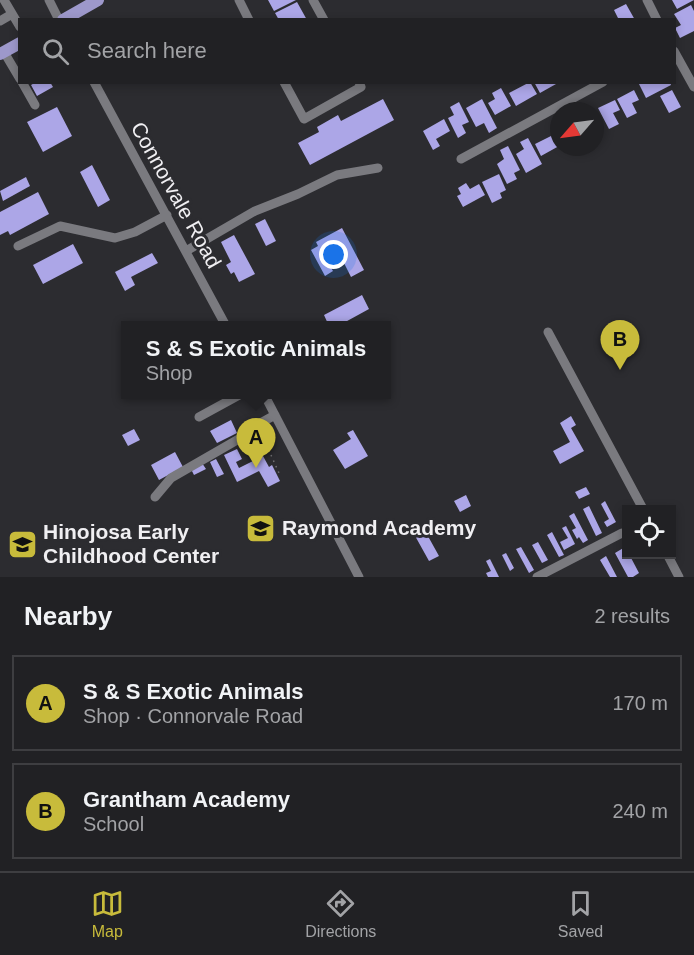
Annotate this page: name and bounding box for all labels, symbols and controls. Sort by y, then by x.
search box [18,18,676,84]
icon: search [39,35,72,68]
text: Search here [87,38,207,63]
north arrow [550,102,604,156]
street label: Connorvale Road [127,118,226,272]
your location [319,240,348,269]
pin: B [600,320,640,370]
popup [121,321,391,399]
text: S & S Exotic Animals [146,336,366,361]
text: Shop [146,362,192,384]
pin: A [236,418,276,468]
map controls [622,505,676,559]
button: locate [622,505,676,559]
school or university icon: Raymond Academy [245,512,277,544]
place label: Raymond Academy [282,516,476,539]
place label: Hinojosa Early Childhood Center [43,520,219,567]
school or university icon: Hinojosa Early Childhood Center [6,528,38,560]
text: Nearby [24,601,112,631]
text: 2 results [594,605,670,627]
text: S & S Exotic Animals [83,679,303,704]
text: A [38,692,53,714]
text: 170 m [612,692,668,714]
text: Shop · Connorvale Road [83,705,303,727]
text: Grantham Academy [83,787,290,812]
text: B [38,800,53,822]
text: 240 m [612,800,668,822]
text: School [83,813,144,835]
tab: Map [91,887,124,941]
tab: Directions [305,887,376,941]
tab: Saved [558,887,603,941]

